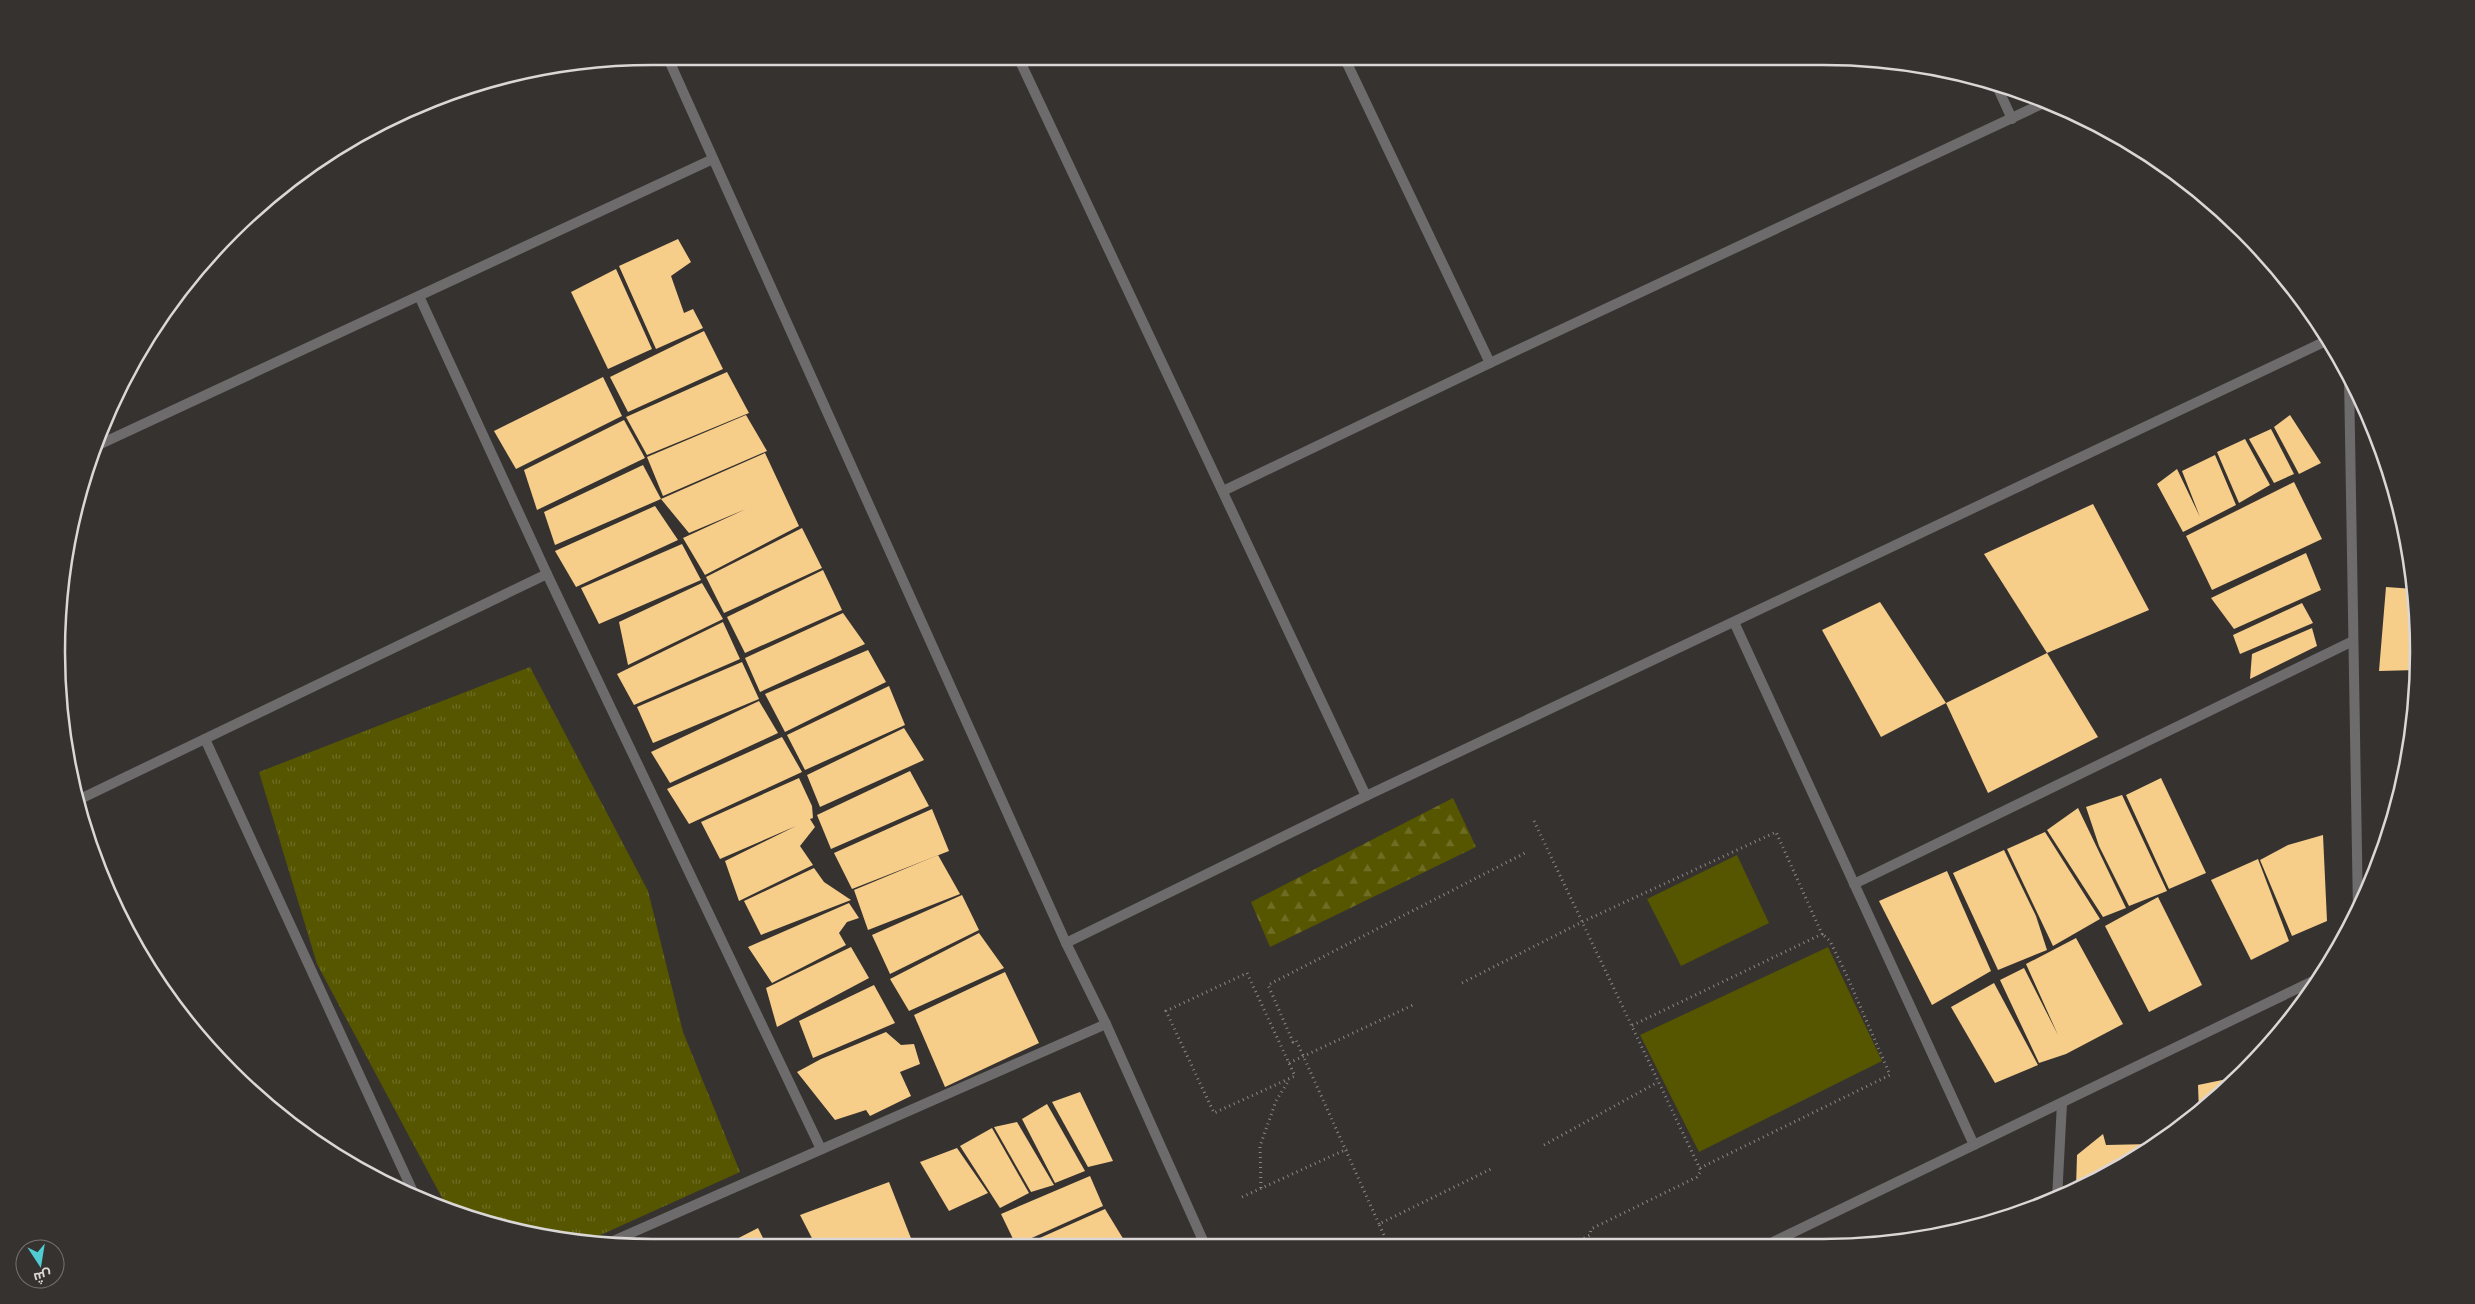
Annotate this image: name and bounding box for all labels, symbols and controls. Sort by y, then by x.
north arrow [15,1239,65,1289]
text: ش [32,1266,54,1288]

